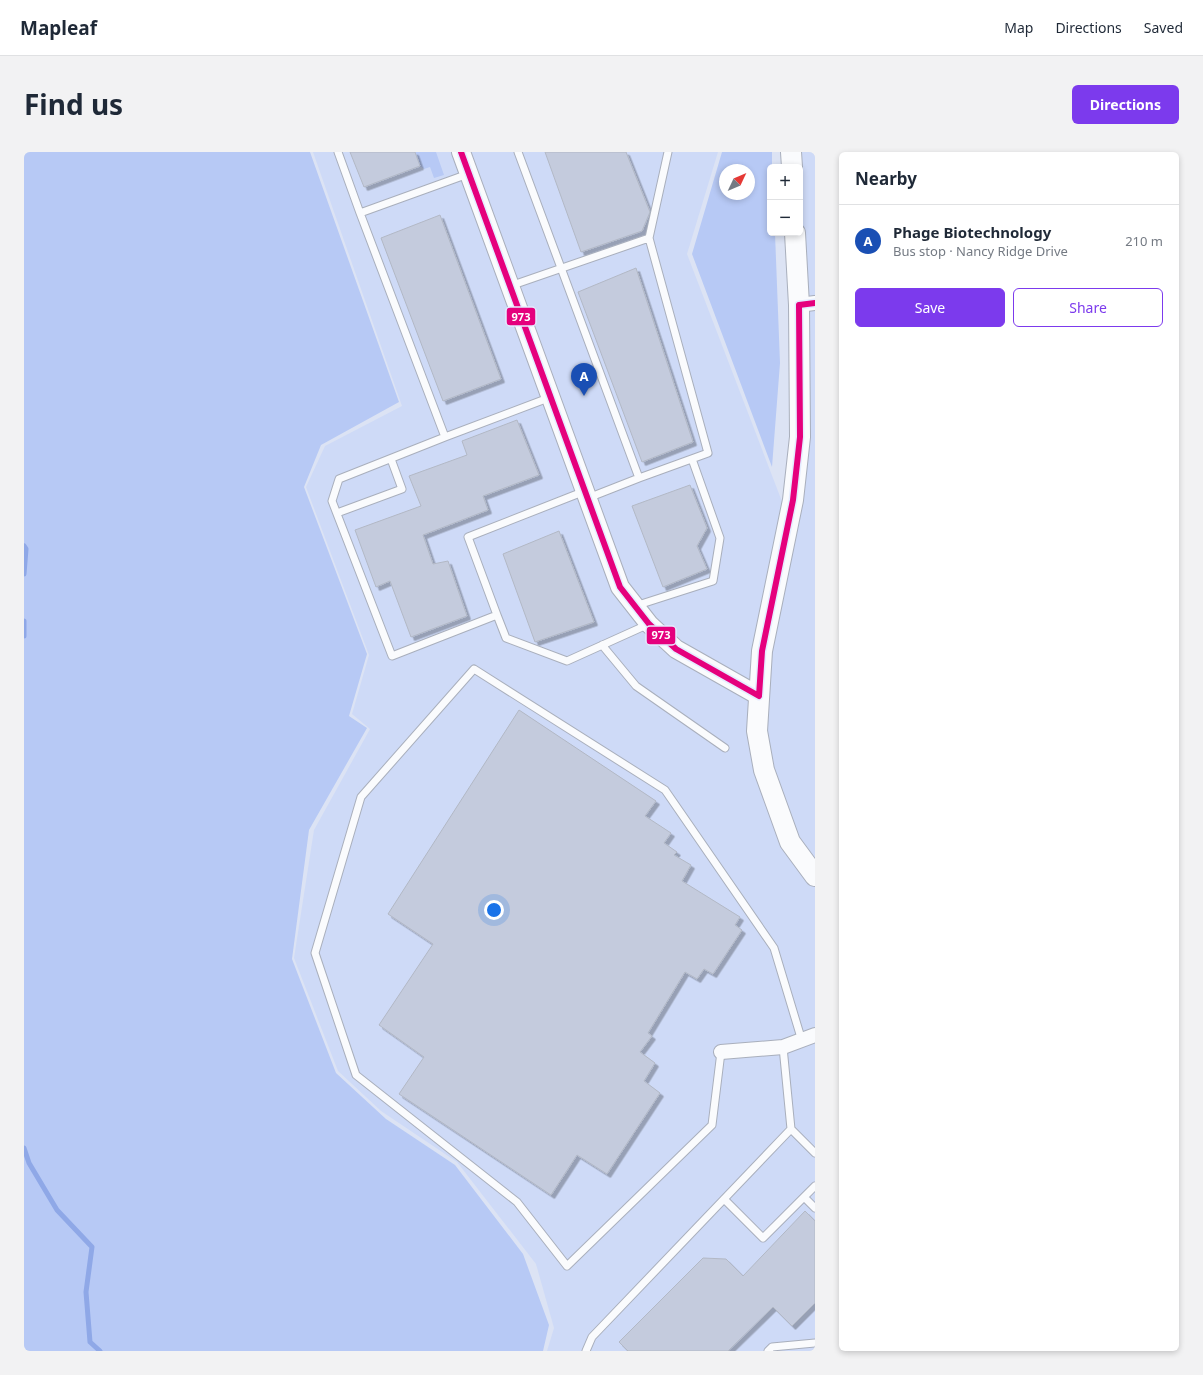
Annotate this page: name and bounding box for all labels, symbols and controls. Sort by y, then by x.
text: Mapleaf [20,15,97,41]
text: Map [1004,18,1033,37]
text: Directions [1055,18,1122,37]
text: Saved [1144,18,1183,37]
text: Find us [24,85,123,123]
button: Directions [1072,85,1179,124]
north arrow [719,164,755,200]
map controls [767,164,803,236]
button: + [767,164,803,200]
text: Nearby [855,167,917,190]
button: − [767,200,803,236]
text: Phage Biotechnology [893,222,1051,242]
text: A [864,232,873,250]
text: 210 m [1125,232,1163,250]
text: Bus stop · Nancy Ridge Drive [893,242,1068,260]
button: Save [855,288,1005,327]
button: Share [1013,288,1163,327]
line badge: 973 [506,307,536,326]
text: 973 [512,309,530,324]
pin: A [571,363,597,396]
line badge: 973 [646,626,676,645]
text: 973 [652,627,670,642]
your location [484,900,504,920]

